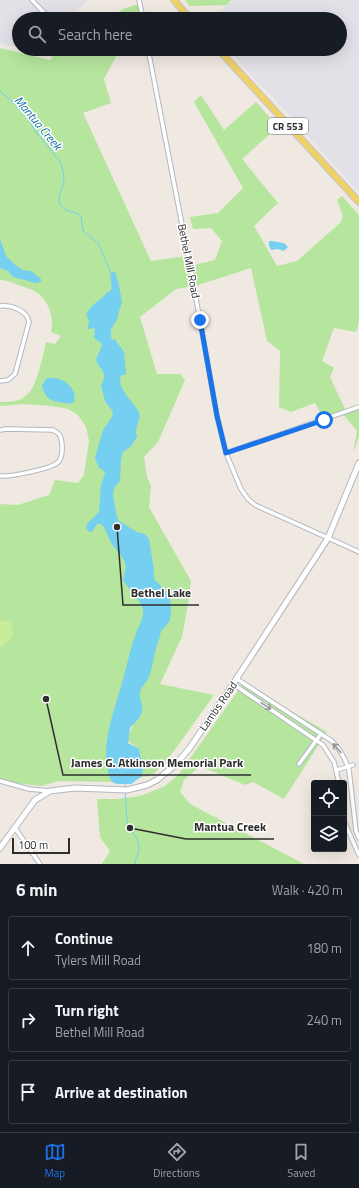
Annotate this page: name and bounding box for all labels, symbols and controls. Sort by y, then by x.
search box [12,12,347,56]
icon: search [26,23,48,45]
text: Search here [58,23,132,46]
water label: Mantua Creek [10,91,68,155]
road number: CR 553 [268,118,308,134]
street label: Bethel Mill Road [174,222,204,300]
route end [191,311,209,329]
route start [315,411,333,429]
callout: Bethel Lake [123,581,199,605]
text: Bethel Lake [131,583,191,602]
street label: Lambs Road [195,678,241,734]
one-way arrow [260,702,271,710]
one-way arrow [333,742,342,753]
callout: James G. Atkinson Memorial Park [63,751,251,775]
text: James G. Atkinson Memorial Park [71,753,244,772]
map controls [311,780,347,852]
button: locate [311,780,347,816]
callout: Mantua Creek [186,815,274,839]
button: layers [311,816,347,852]
text: Mantua Creek [194,817,267,836]
scale bar [12,836,70,855]
text: 100 m [18,837,48,853]
text: 6 min [16,877,57,903]
text: Walk · 420 m [272,880,343,900]
text: Continue [55,927,113,950]
icon: ahead [17,937,39,959]
text: 180 m [306,938,342,958]
text: Tylers Mill Road [55,950,141,970]
text: Turn right [55,999,119,1022]
icon: right [17,1009,39,1031]
text: 240 m [306,1010,342,1030]
text: Bethel Mill Road [55,1022,144,1042]
icon: arrive [17,1081,39,1103]
text: Arrive at destination [55,1081,188,1104]
tab: Map [44,1141,66,1181]
tab: Directions [153,1141,200,1181]
tab: Saved [287,1141,315,1181]

